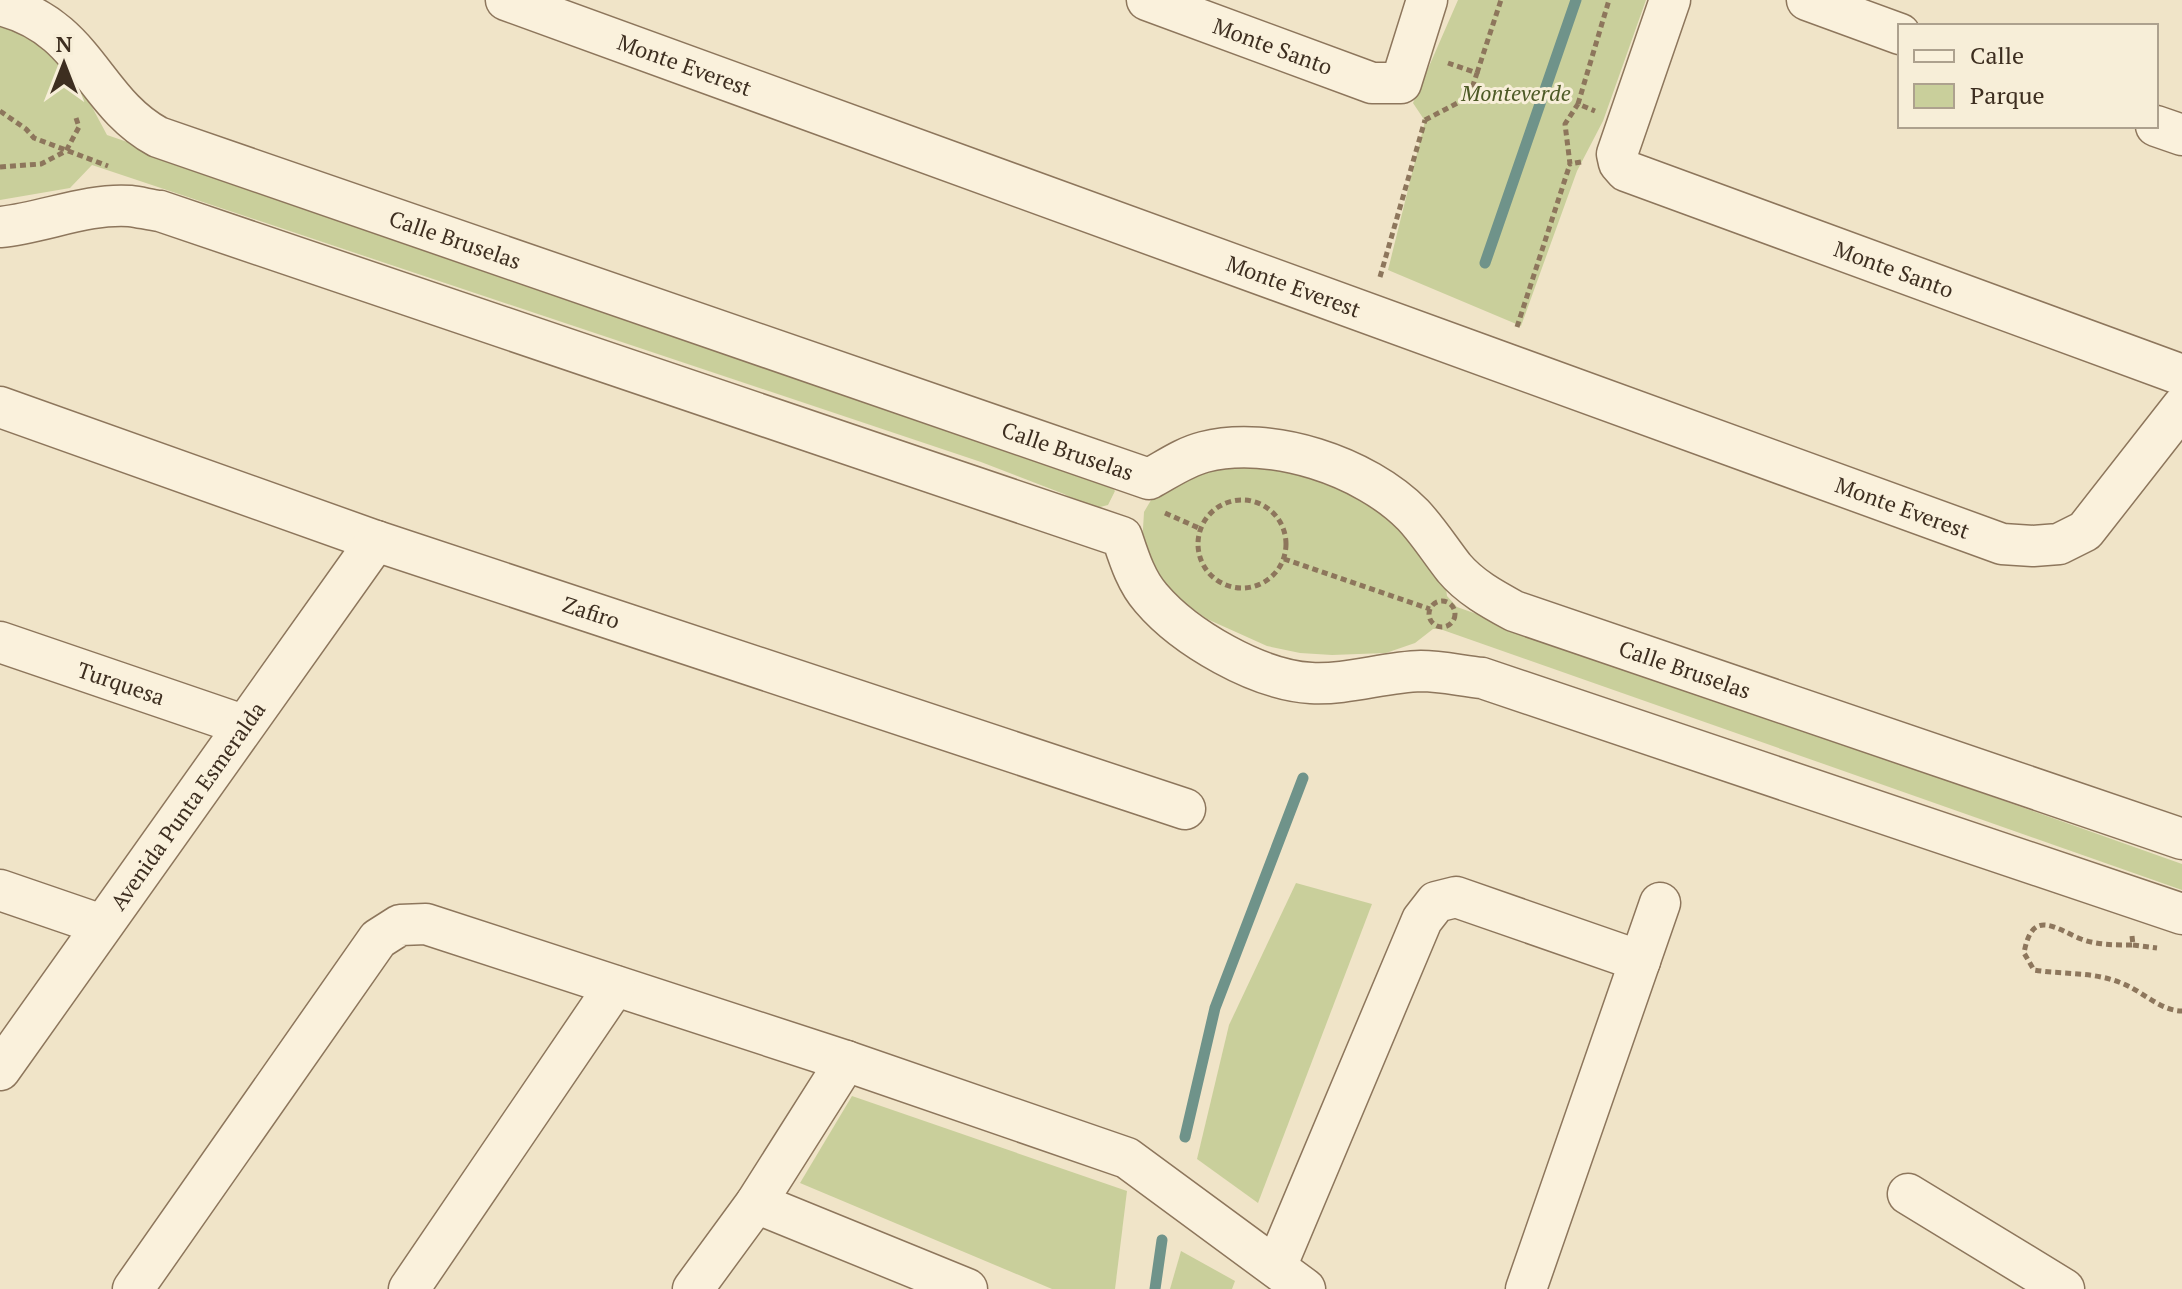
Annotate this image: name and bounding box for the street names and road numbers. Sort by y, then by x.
street label: Monte Santo [1209,11,1337,81]
street label: Monte Everest [614,27,756,102]
street label: Calle Bruselas [385,203,525,275]
street label: Monte Santo [1830,234,1958,304]
street label: Monte Everest [1223,248,1365,324]
street label: Calle Bruselas [998,414,1137,487]
street label: Monte Everest [1832,470,1974,545]
street label: Zafiro [559,589,624,635]
street label: Calle Bruselas [1615,633,1755,705]
street label: Turquesa [74,655,169,711]
street label: Avenida Punta Esmeralda [103,696,271,916]

